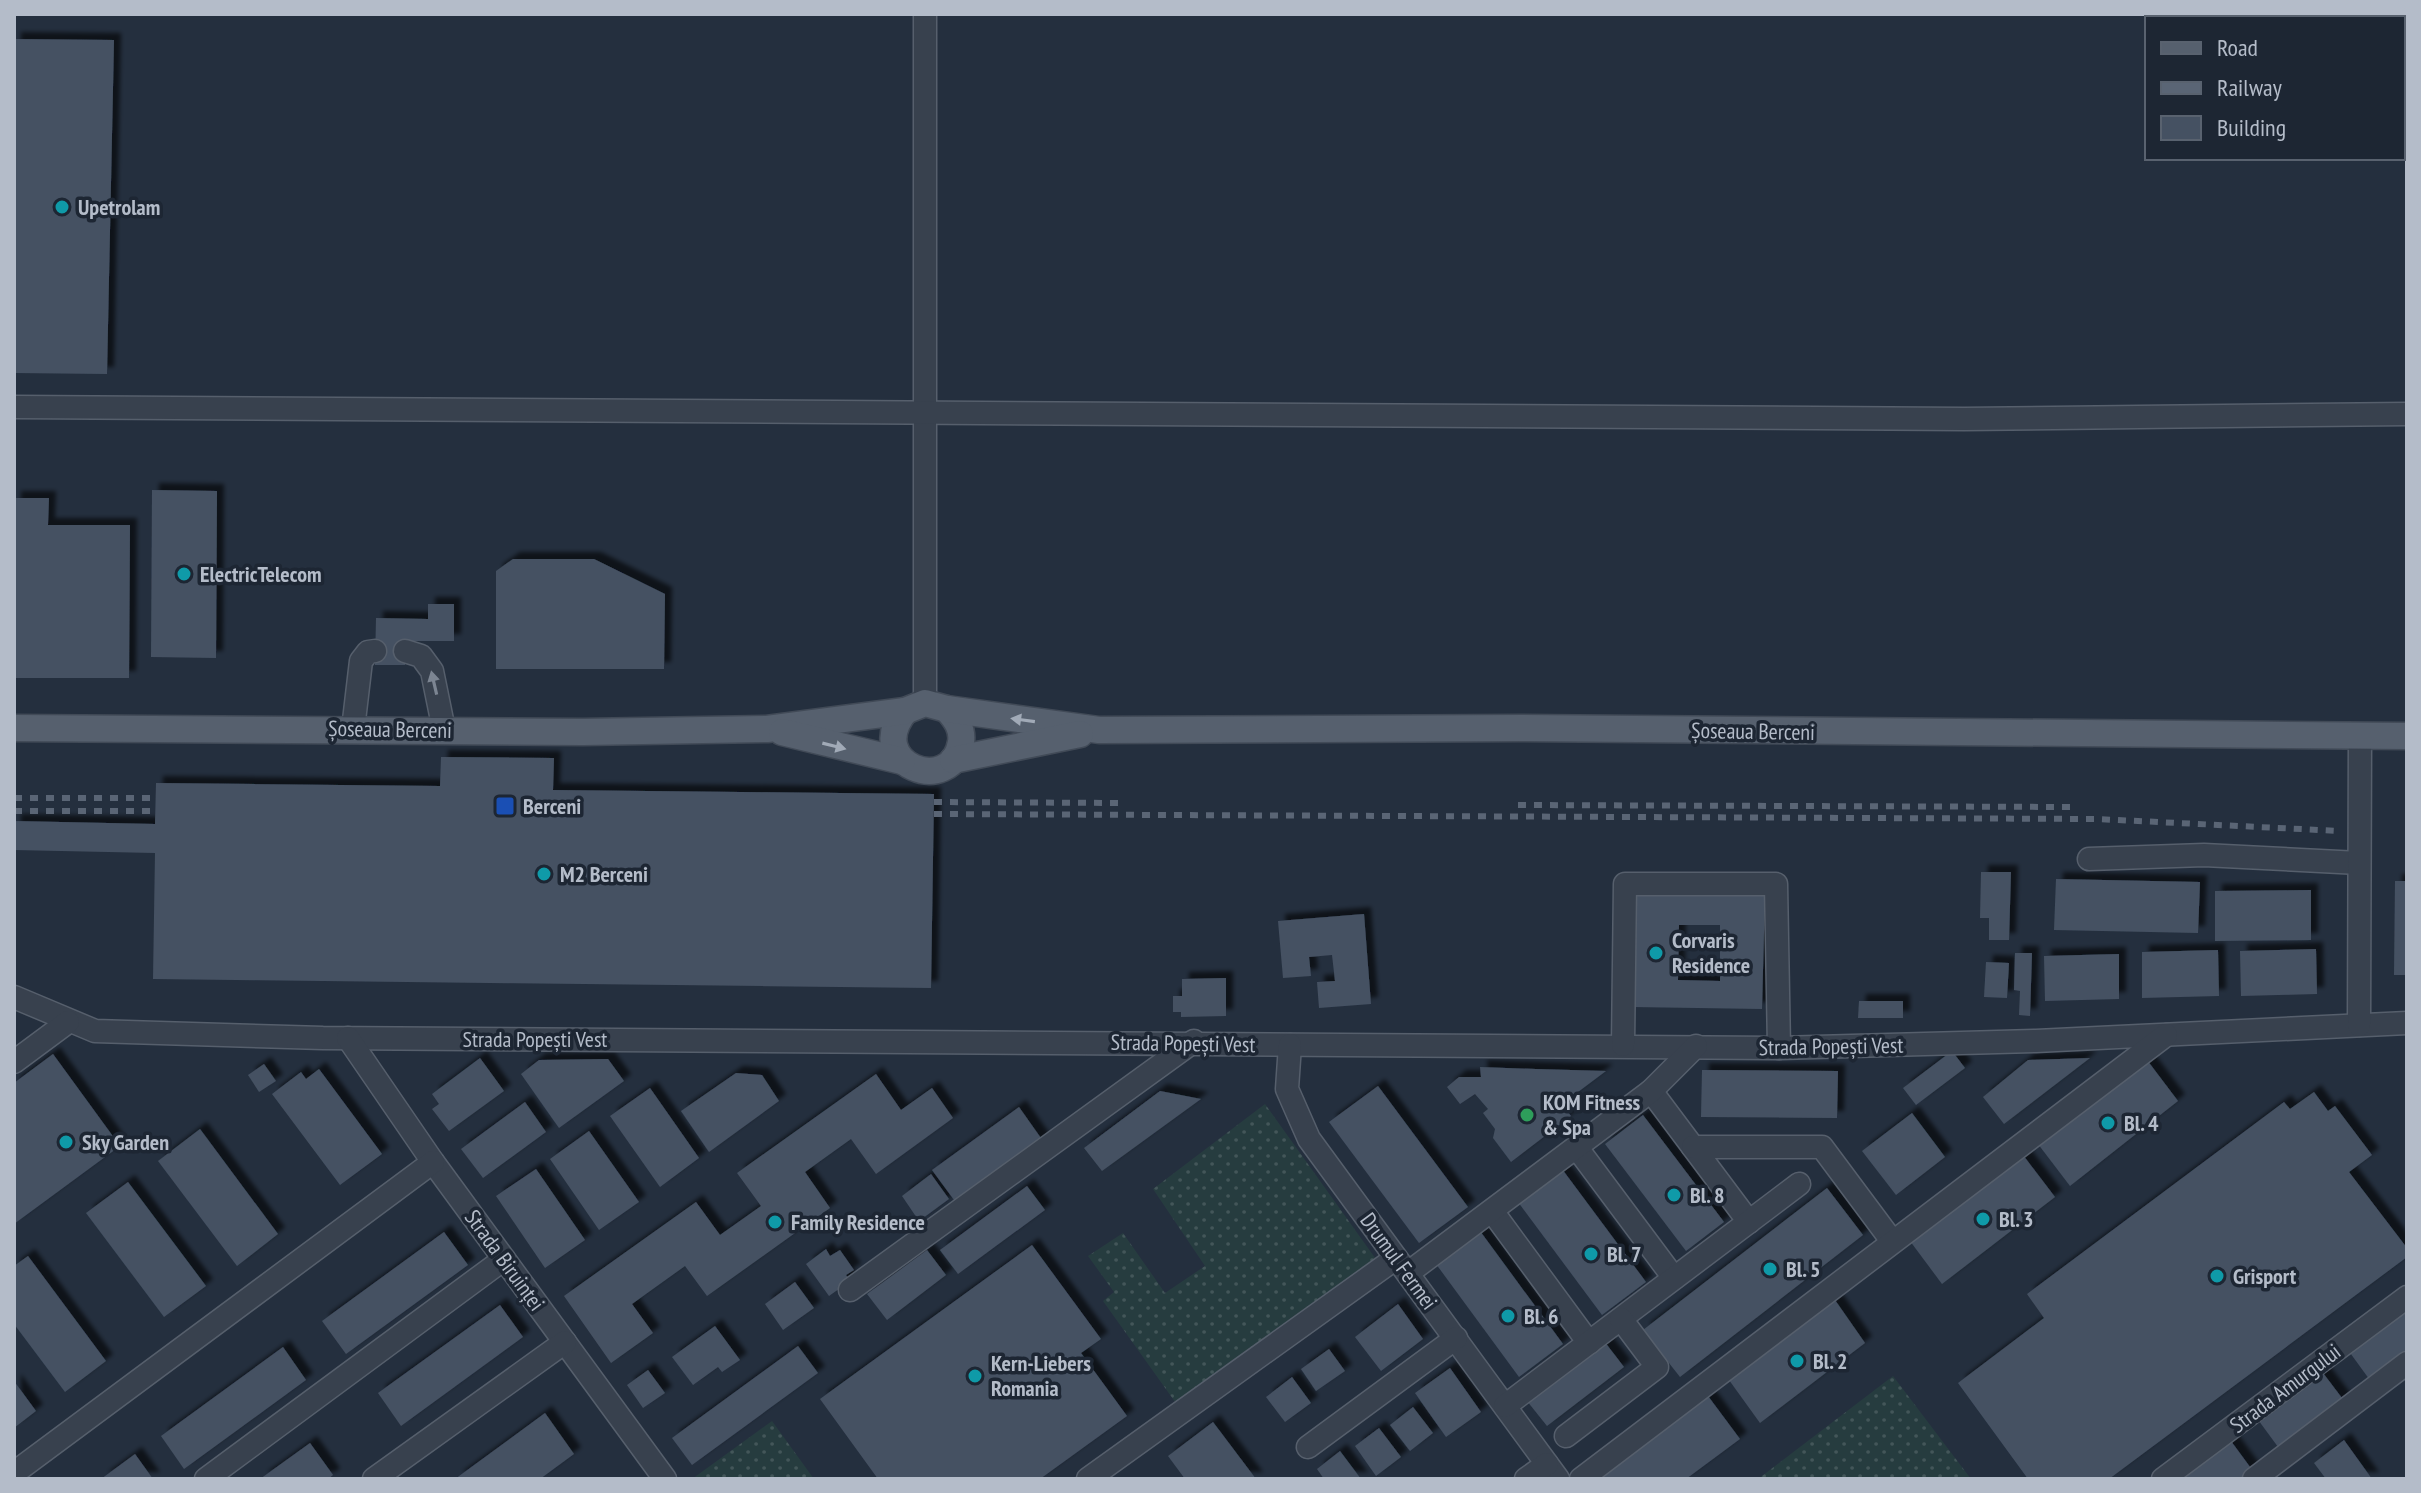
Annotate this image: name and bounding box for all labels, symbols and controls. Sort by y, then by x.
legend [2145,16,2405,160]
text: Road [2217,32,2258,63]
text: Railway [2217,72,2282,103]
text: Building [2217,112,2286,143]
place label: Upetrolam [78,193,160,221]
marker: Upetrolam [53,198,71,216]
place label: ElectricTelecom [200,560,322,588]
marker: ElectricTelecom [175,565,193,583]
one-way arrow [427,670,440,695]
one-way arrow [1010,713,1035,726]
street label: Șoseaua Berceni [328,714,452,744]
street label: Șoseaua Berceni [1691,716,1815,746]
one-way arrow [822,740,847,752]
place label: Berceni [523,792,581,820]
marker: Berceni [494,795,516,817]
place label: M2 Berceni [560,860,648,888]
marker: M2 Berceni [535,865,553,883]
place label: Corvaris Residence [1672,926,1750,979]
marker: Corvaris Residence [1647,944,1665,962]
street label: Strada Popești Vest [463,1025,607,1053]
street label: Strada Popești Vest [1110,1028,1256,1058]
street label: Strada Popești Vest [1758,1031,1904,1061]
place label: KOM Fitness & Spa [1543,1088,1641,1141]
marker: KOM Fitness & Spa [1518,1106,1536,1124]
place label: Bl. 4 [2124,1109,2159,1137]
marker: Bl. 4 [2099,1114,2117,1132]
place label: Sky Garden [82,1128,169,1156]
marker: Sky Garden [57,1133,75,1151]
place label: Bl. 8 [1690,1181,1724,1209]
marker: Bl. 8 [1665,1186,1683,1204]
street label: Strada Biruinței [459,1204,551,1316]
place label: Bl. 3 [1999,1205,2033,1233]
street label: Drumul Fermei [1354,1207,1444,1315]
place label: Family Residence [791,1208,925,1236]
marker: Bl. 3 [1974,1210,1992,1228]
marker: Family Residence [766,1213,784,1231]
place label: Bl. 7 [1607,1240,1641,1268]
marker: Bl. 7 [1582,1245,1600,1263]
place label: Bl. 5 [1786,1255,1820,1283]
marker: Bl. 5 [1761,1260,1779,1278]
place label: Grisport [2233,1262,2297,1290]
marker: Grisport [2208,1267,2226,1285]
place label: Bl. 6 [1524,1302,1558,1330]
marker: Bl. 6 [1499,1307,1517,1325]
street label: Strada Amurgului [2224,1337,2346,1439]
place label: Bl. 2 [1813,1347,1847,1375]
place label: Kern-Liebers Romania [991,1349,1091,1402]
marker: Bl. 2 [1788,1352,1806,1370]
marker: Kern-Liebers Romania [966,1367,984,1385]

